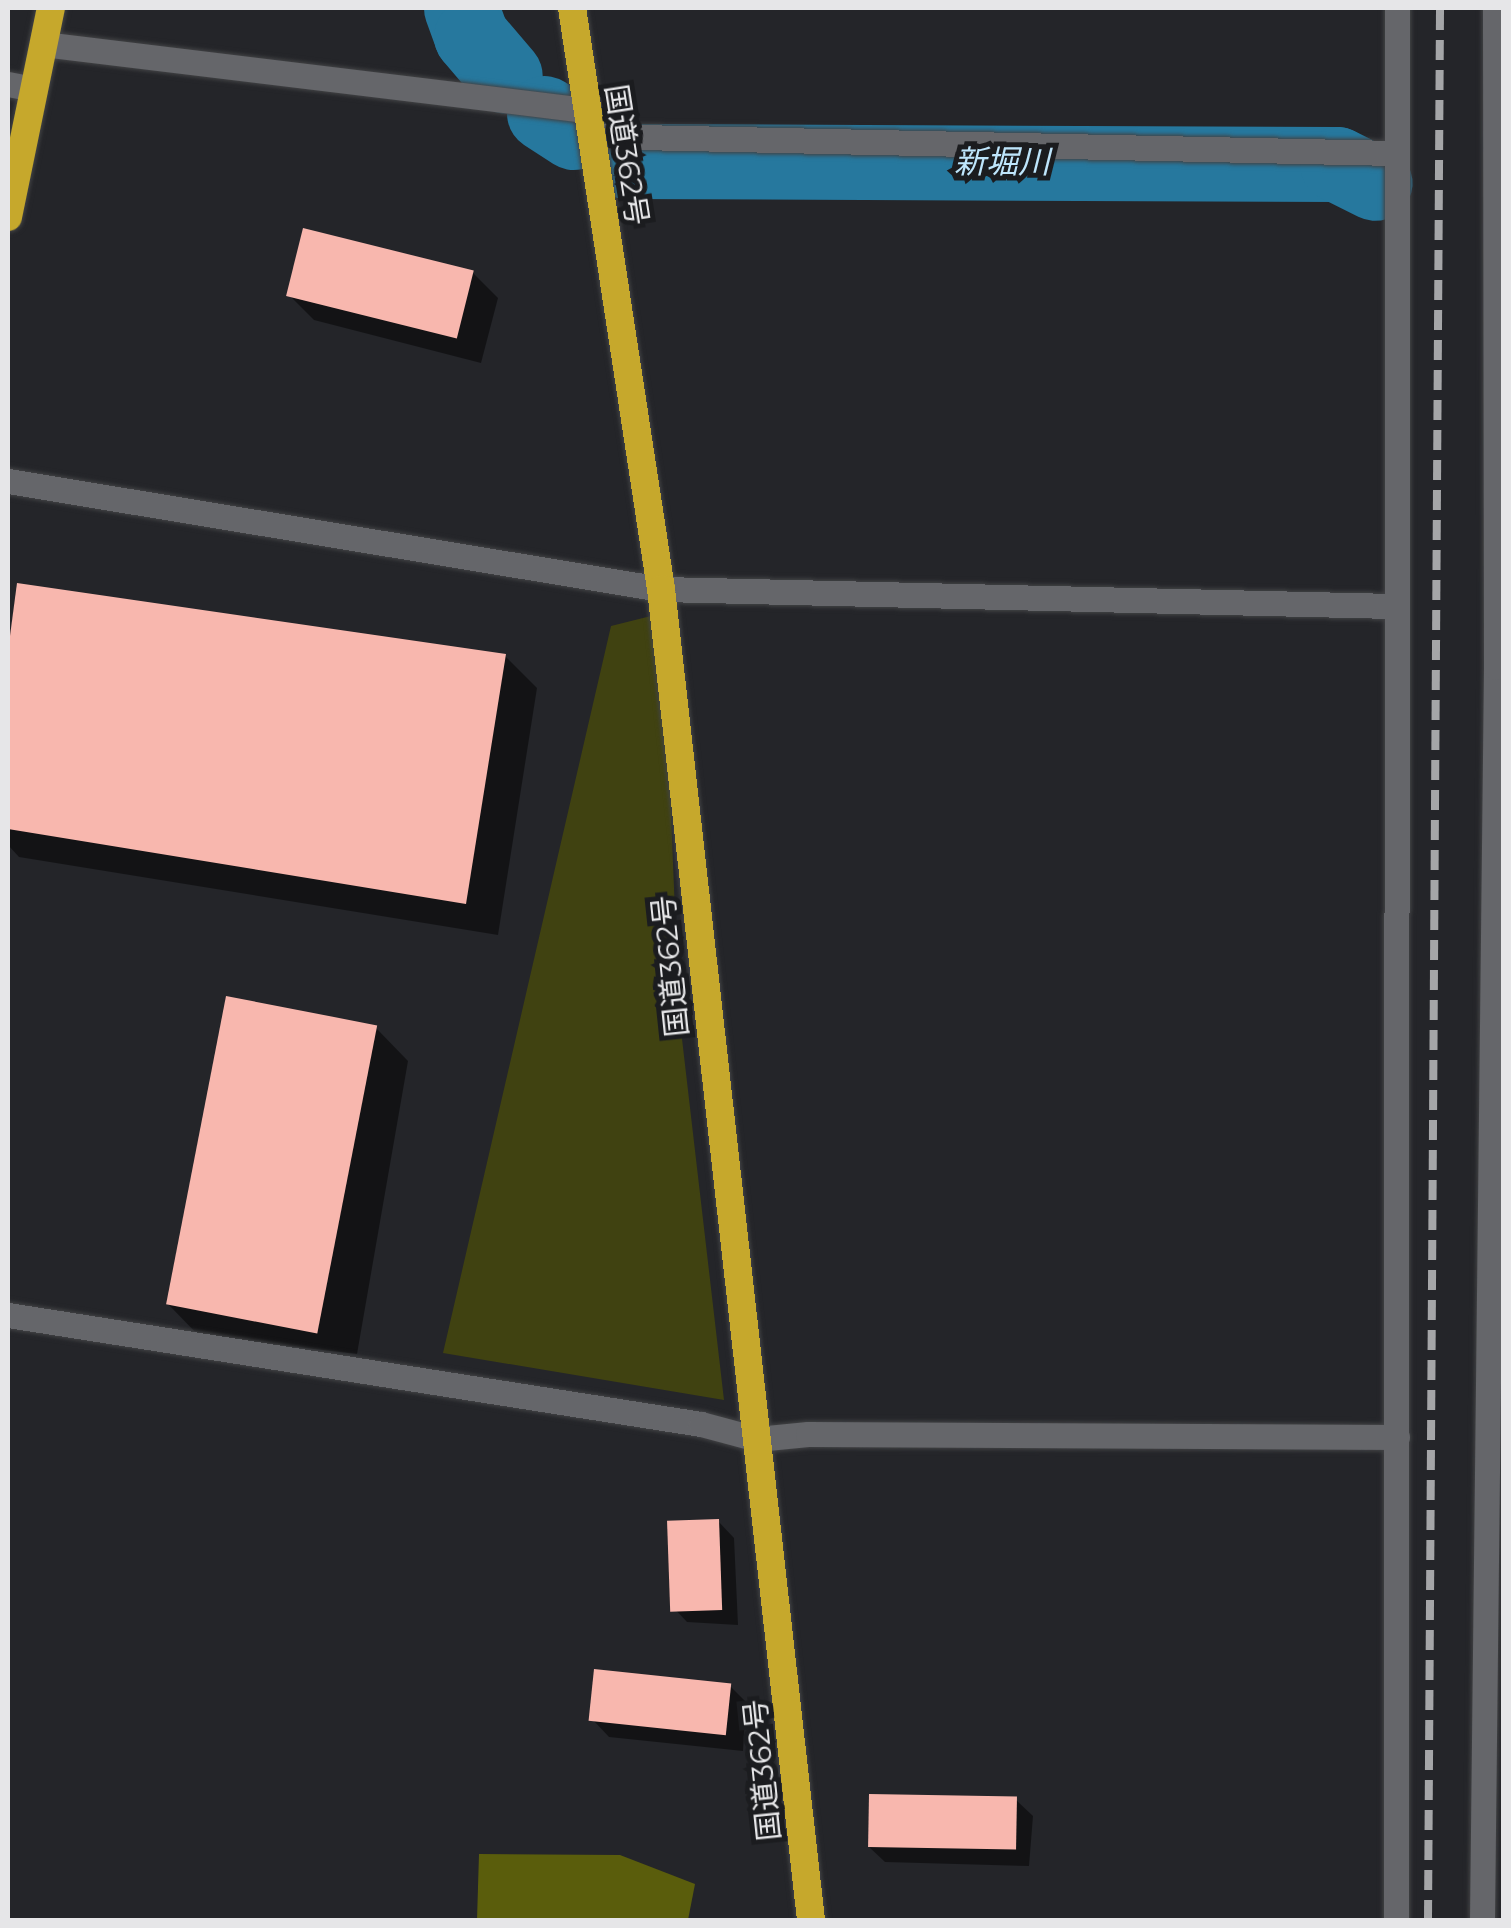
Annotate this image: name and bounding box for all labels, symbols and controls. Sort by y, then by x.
street label: 国道362号 [597,82,655,228]
water label: 新堀川 [954,143,1050,181]
street label: 国道362号 [646,893,696,1039]
street label: 国道362号 [738,1697,788,1843]

